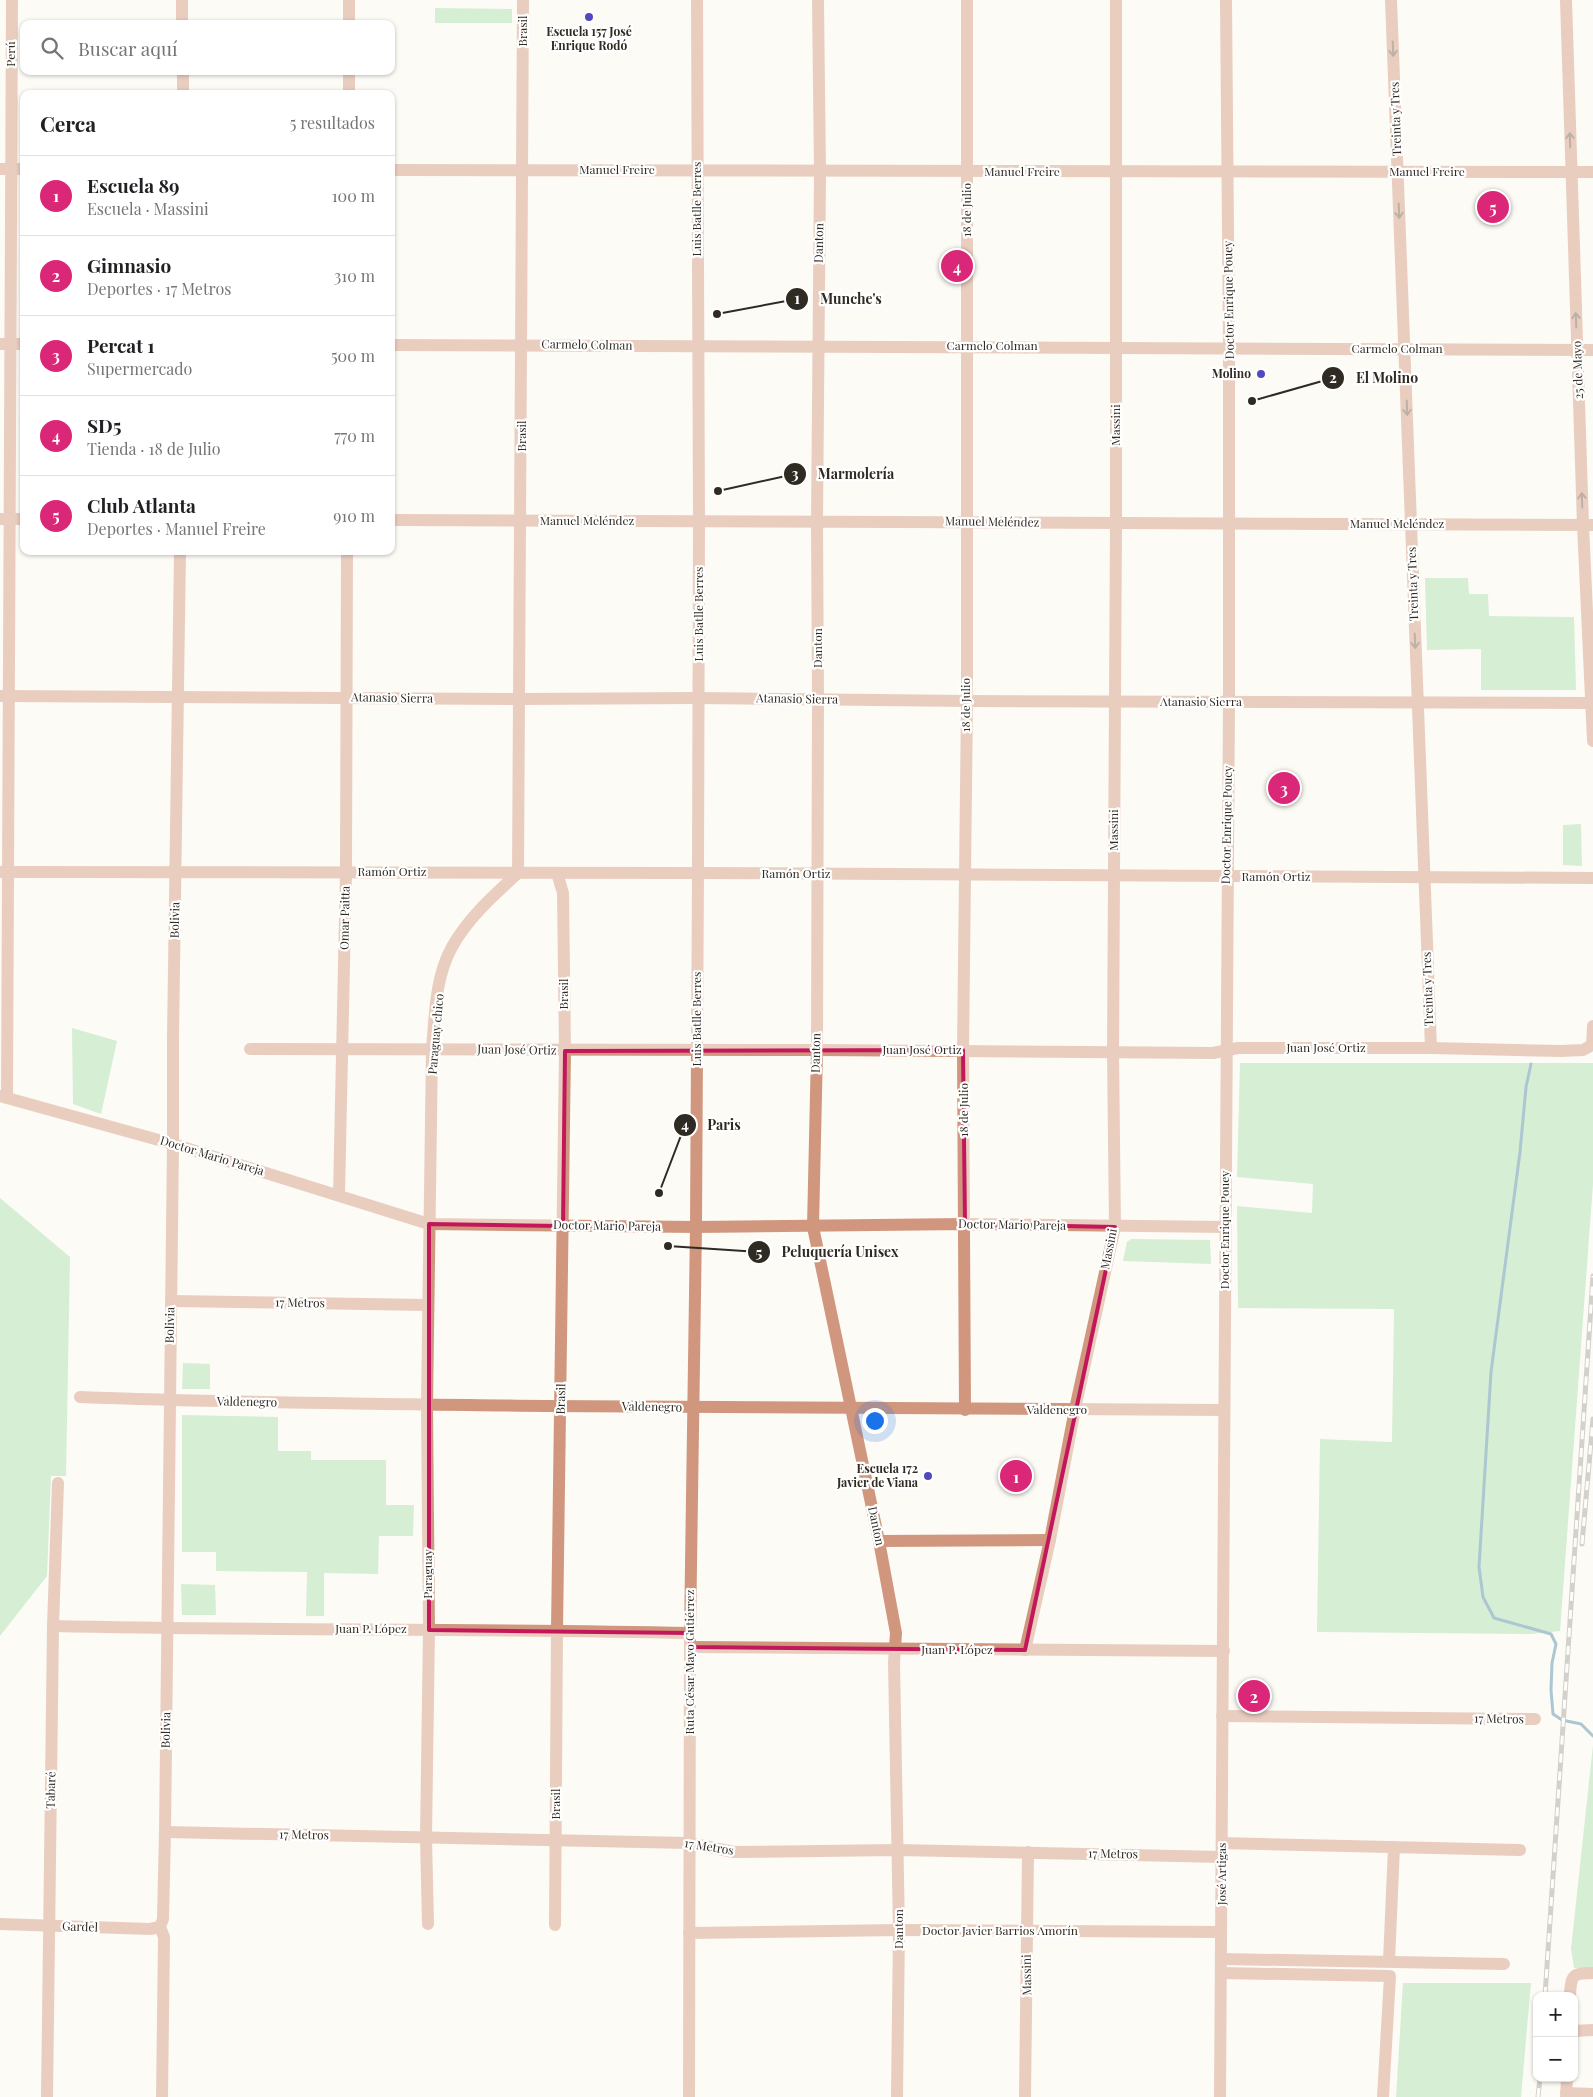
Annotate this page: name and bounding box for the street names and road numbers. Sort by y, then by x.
street label: Brasil [514,15,530,47]
street label: Perú [2,41,18,67]
street label: Treinta y Tres [1386,82,1404,157]
street label: Manuel Freire [579,161,655,177]
street label: Luis Batlle Berres [688,162,704,256]
street label: Manuel Freire [984,163,1060,179]
street label: Manuel Freire [1389,163,1465,179]
street label: 18 de Julio [958,183,974,237]
street label: Danton [810,223,826,263]
street label: Doctor Enrique Pouey [1219,241,1237,359]
street label: Carmelo Colman [541,335,633,353]
street label: Carmelo Colman [946,337,1038,353]
street label: Carmelo Colman [1351,340,1443,356]
street label: 25 de Mayo [1568,340,1586,399]
street label: Massini [1107,404,1123,446]
street label: Brasil [513,420,529,452]
street label: Manuel Meléndez [540,512,635,528]
street label: Manuel Meléndez [945,512,1040,530]
street label: Manuel Meléndez [1350,515,1445,531]
street label: Treinta y Tres [1403,547,1421,622]
street label: Luis Batlle Berres [690,567,706,661]
street label: Danton [809,628,825,668]
street label: 18 de Julio [957,678,973,732]
street label: Atanasio Sierra [350,688,433,706]
street label: Atanasio Sierra [755,689,838,707]
street label: Atanasio Sierra [1159,693,1242,709]
street label: Doctor Enrique Pouey [1217,766,1235,884]
street label: Massini [1105,809,1121,851]
street label: Ramón Ortiz [358,863,427,879]
street label: Ramón Ortiz [762,865,831,881]
street label: Ramón Ortiz [1242,868,1311,884]
street label: Omar Paitta [335,886,353,950]
street label: Bolivia [166,902,182,938]
street label: Treinta y Tres [1418,952,1436,1027]
street label: Luis Batlle Berres [688,972,704,1066]
street label: Brasil [555,978,571,1010]
street label: Paraguay chico [424,992,447,1075]
street label: Danton [807,1033,823,1073]
street label: Juan José Ortiz [1285,1039,1366,1055]
street label: Juan José Ortiz [476,1040,557,1058]
street label: Juan José Ortiz [881,1041,962,1057]
street label: 18 de Julio [955,1083,971,1137]
street label: Doctor Mario Pareja [158,1132,266,1178]
street label: Doctor Enrique Pouey [1216,1171,1232,1289]
street label: Doctor Mario Pareja [958,1215,1066,1233]
street label: Doctor Mario Pareja [553,1216,661,1234]
street label: Massini [1096,1227,1120,1271]
street label: 17 Metros [275,1294,325,1310]
street label: Bolivia [161,1307,177,1343]
street label: Brasil [552,1383,568,1415]
street label: Valdenegro [216,1392,278,1410]
street label: Valdenegro [621,1397,683,1415]
street label: Valdenegro [1026,1401,1088,1417]
street label: Danton [865,1505,889,1547]
street label: Paraguay [419,1549,435,1599]
street label: Ruta César Mayo Gutiérrez [681,1589,697,1734]
street label: Juan P. López [334,1620,407,1636]
street label: Juan P. López [920,1641,993,1657]
street label: 17 Metros [1474,1710,1524,1726]
street label: Bolivia [157,1712,173,1748]
street label: Tabaré [42,1771,58,1809]
street label: Brasil [547,1788,563,1820]
street label: 17 Metros [279,1826,329,1842]
street label: 17 Metros [683,1834,735,1858]
street label: José Artigas [1213,1843,1229,1906]
street label: 17 Metros [1088,1845,1138,1861]
street label: Danton [890,1909,906,1949]
street label: Gardel [62,1917,99,1935]
street label: Doctor Javier Barrios Amorín [922,1922,1078,1938]
street label: Massini [1018,1954,1034,1996]

